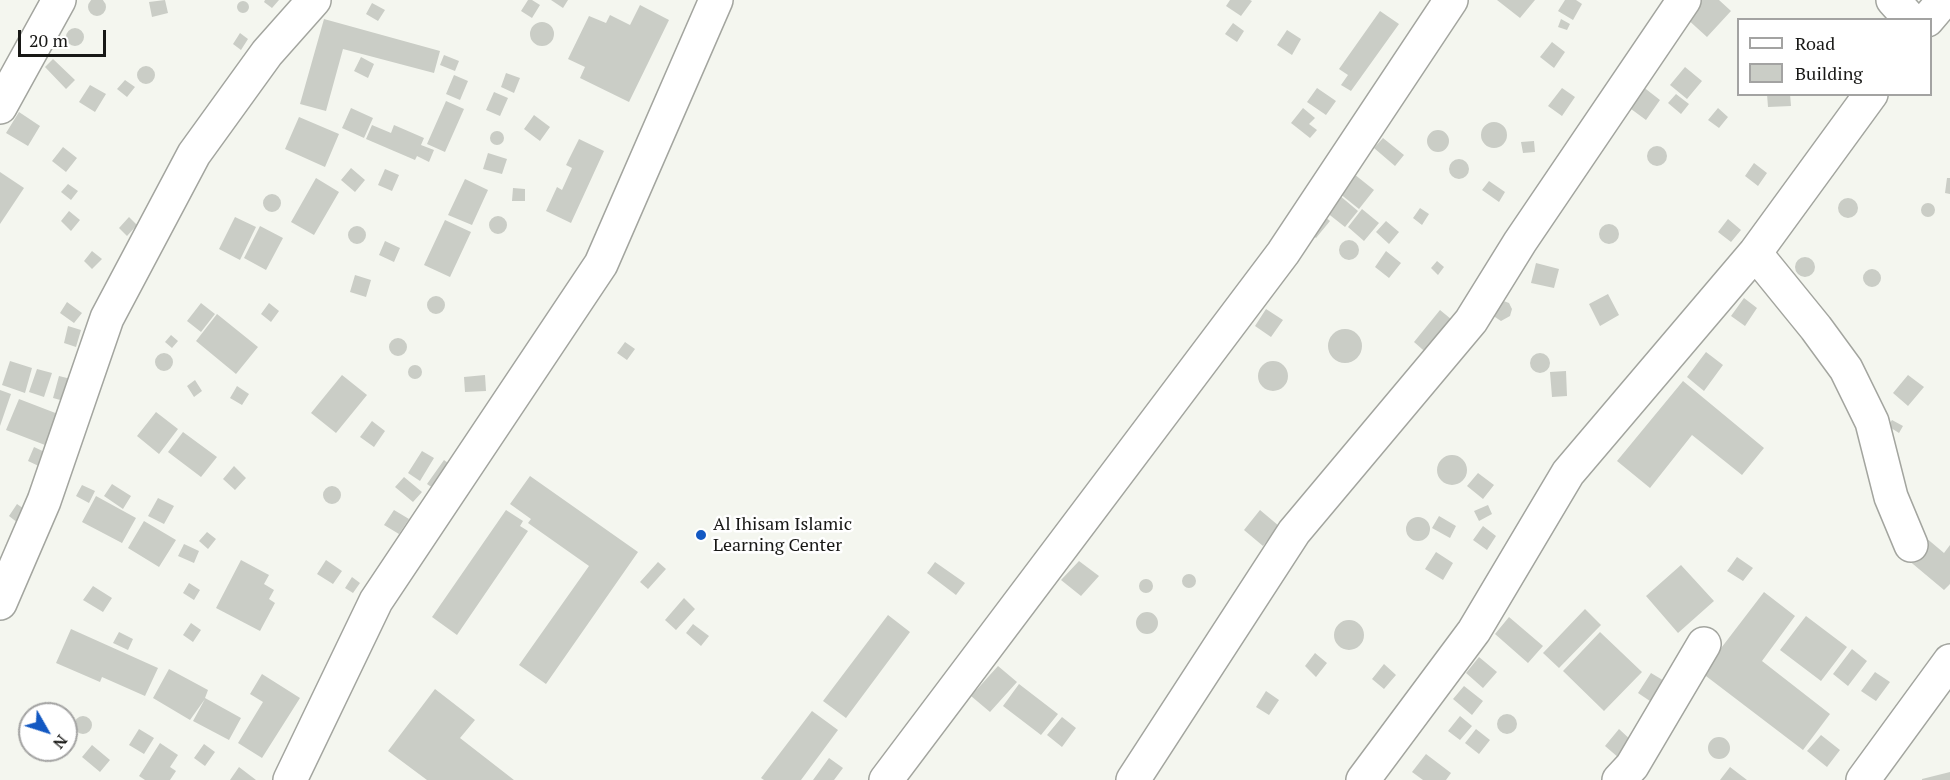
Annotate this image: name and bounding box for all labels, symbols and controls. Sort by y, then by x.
scale bar [21,18,110,56]
legend [1737,18,1932,96]
text: 20 m [29,28,68,52]
text: Road [1795,31,1835,55]
text: Building [1795,61,1863,85]
place label: Al Ihisam Islamic Learning Center [713,514,852,556]
marker: Al Ihisam Islamic Learning Center [694,528,708,542]
north arrow [18,702,78,762]
text: N [48,730,73,754]

